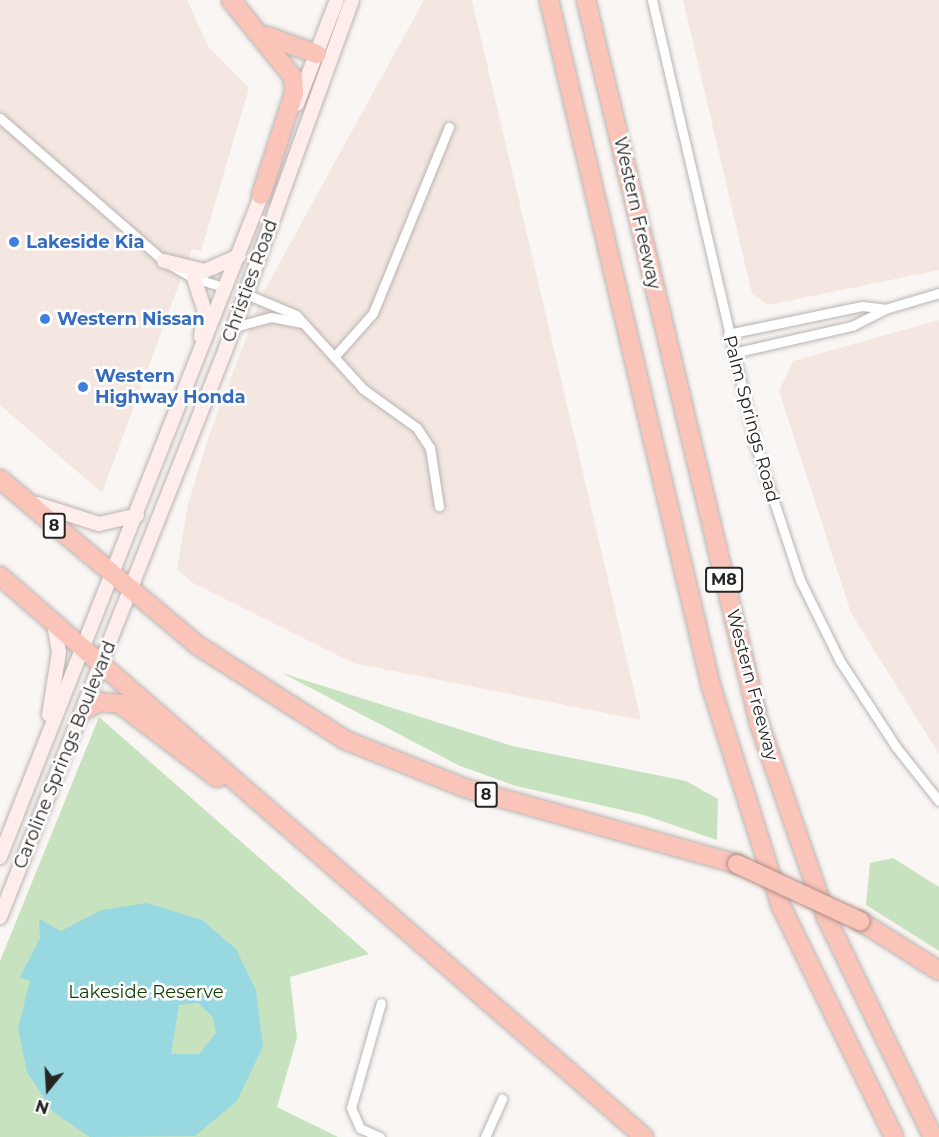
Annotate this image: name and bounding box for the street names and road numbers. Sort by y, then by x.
street label: Western Freeway [609,135,665,291]
street label: Christies Road [218,217,282,345]
street label: Palm Springs Road [718,333,784,505]
road number: 8 [42,513,66,539]
road number: M8 [704,567,744,593]
street label: Western Freeway [721,607,783,763]
street label: Caroline Springs Boulevard [9,638,121,872]
road number: 8 [474,782,498,808]

